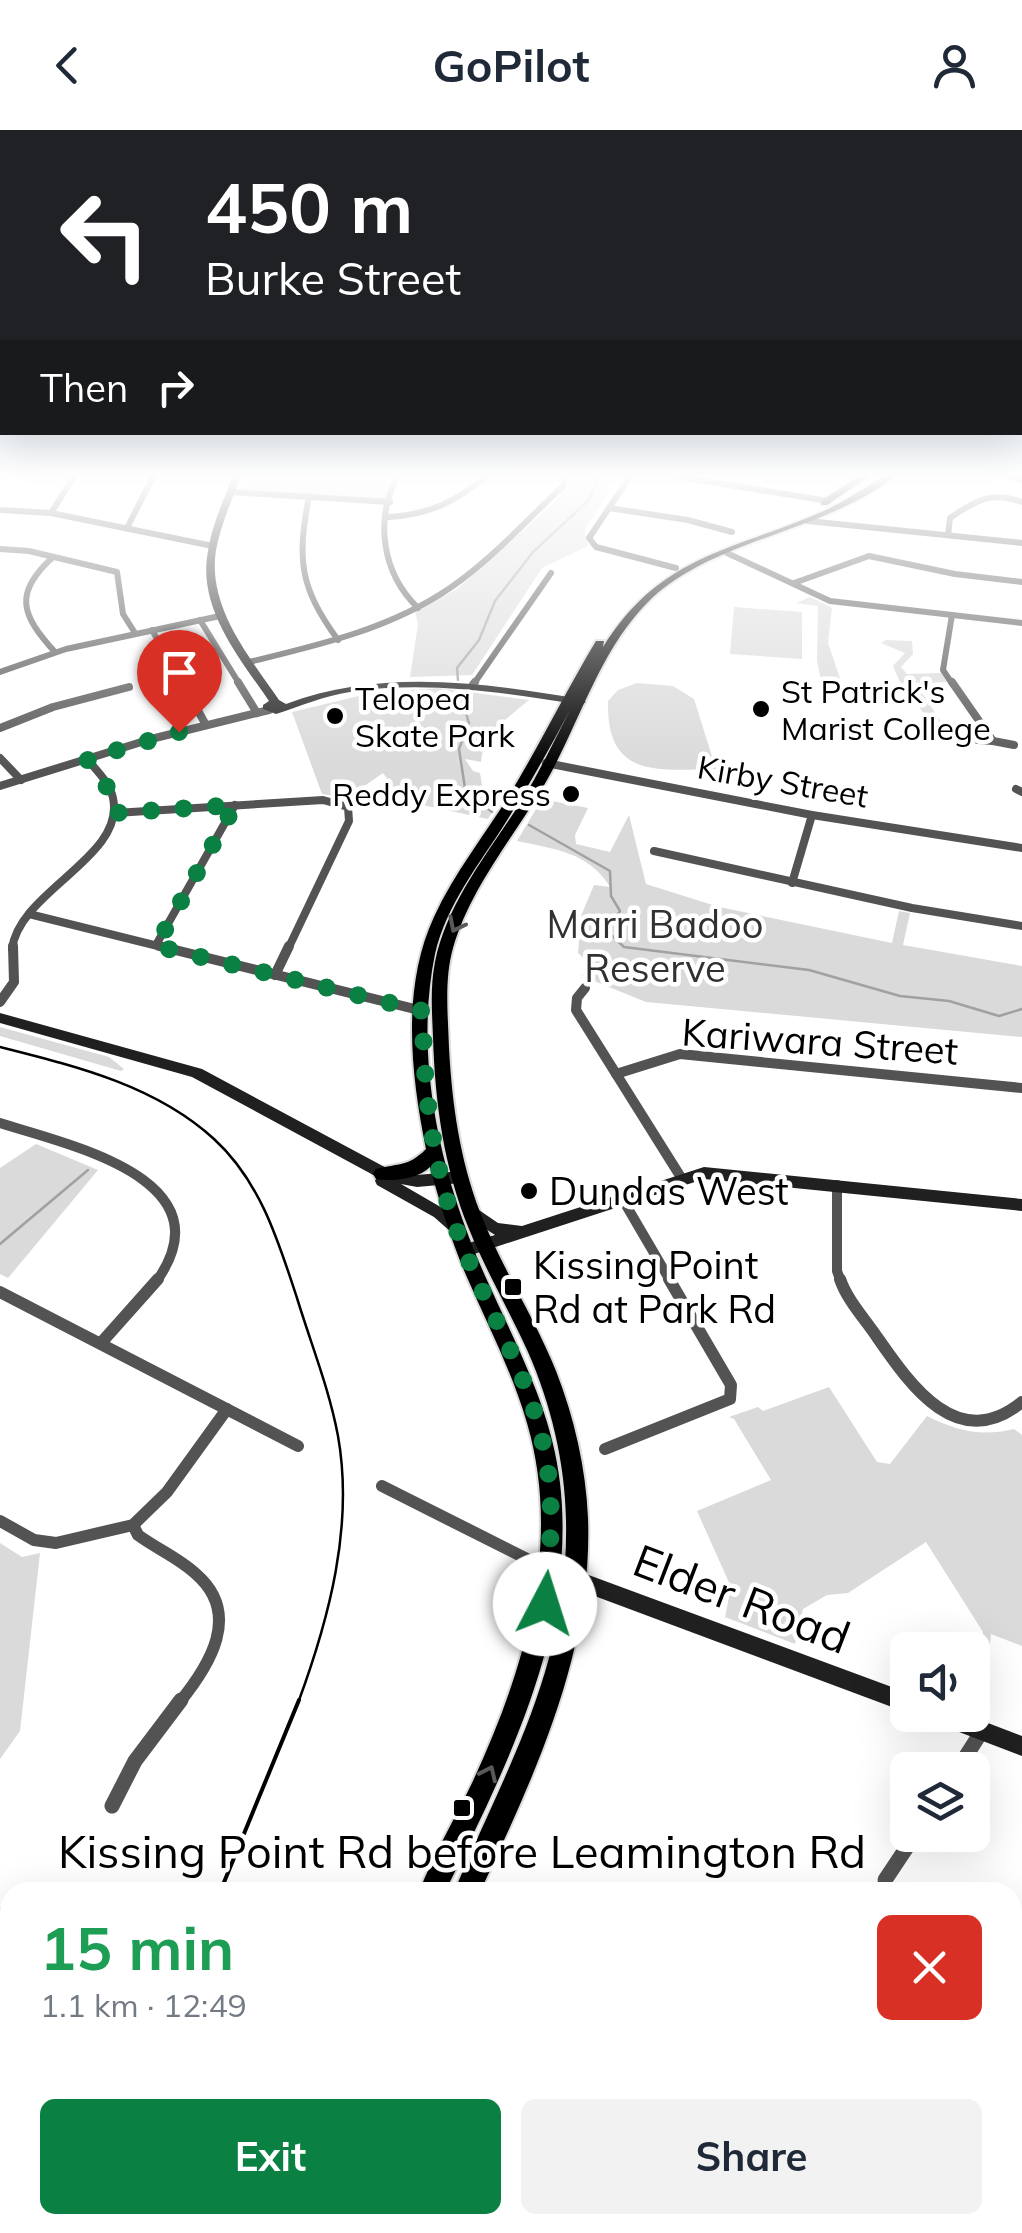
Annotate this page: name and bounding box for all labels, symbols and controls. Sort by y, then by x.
text: GoPilot [433,37,589,93]
icon: back [40,38,95,93]
icon: person [927,38,982,93]
text: 450 m [205,163,413,251]
icon: left [40,170,170,300]
text: Burke Street [205,250,461,306]
icon: right [148,360,203,415]
text: Then [40,364,128,412]
pin [137,630,222,733]
icon: arrive [152,645,207,700]
place label: St Patrick's Marist College [781,671,991,748]
place label: Telopea Skate Park [355,678,515,755]
marker: St Patrick's Marist College [750,698,772,720]
marker: Telopea Skate Park [324,705,346,727]
street label: Kirby Street [695,746,871,816]
place label: Reddy Express [332,774,551,814]
marker: Reddy Express [560,783,582,805]
park label: Marri Badoo Reserve [547,900,763,992]
one-way arrow [449,915,468,933]
street label: Kariwara Street [680,1007,960,1075]
place label: Dundas West [549,1167,789,1215]
marker: Dundas West [518,1180,540,1202]
place label: Kissing Point Rd at Park Rd [533,1241,776,1333]
marker: Kissing Point Rd at Park Rd [502,1276,524,1298]
street label: Elder Road [626,1531,858,1665]
position arrow [493,1552,597,1656]
map controls [890,1632,990,1852]
button: sound [890,1632,990,1732]
button: layers [890,1752,990,1852]
one-way arrow [477,1765,497,1783]
marker: Kissing Point Rd before Leamington Rd [451,1797,473,1819]
place label: Kissing Point Rd before Leamington Rd [58,1823,866,1879]
text: 15 min [40,1910,234,1985]
button: close [877,1915,982,2020]
text: 1.1 km · 12:49 [40,1985,247,2025]
button: Exit [40,2099,501,2214]
button: Share [521,2099,982,2214]

